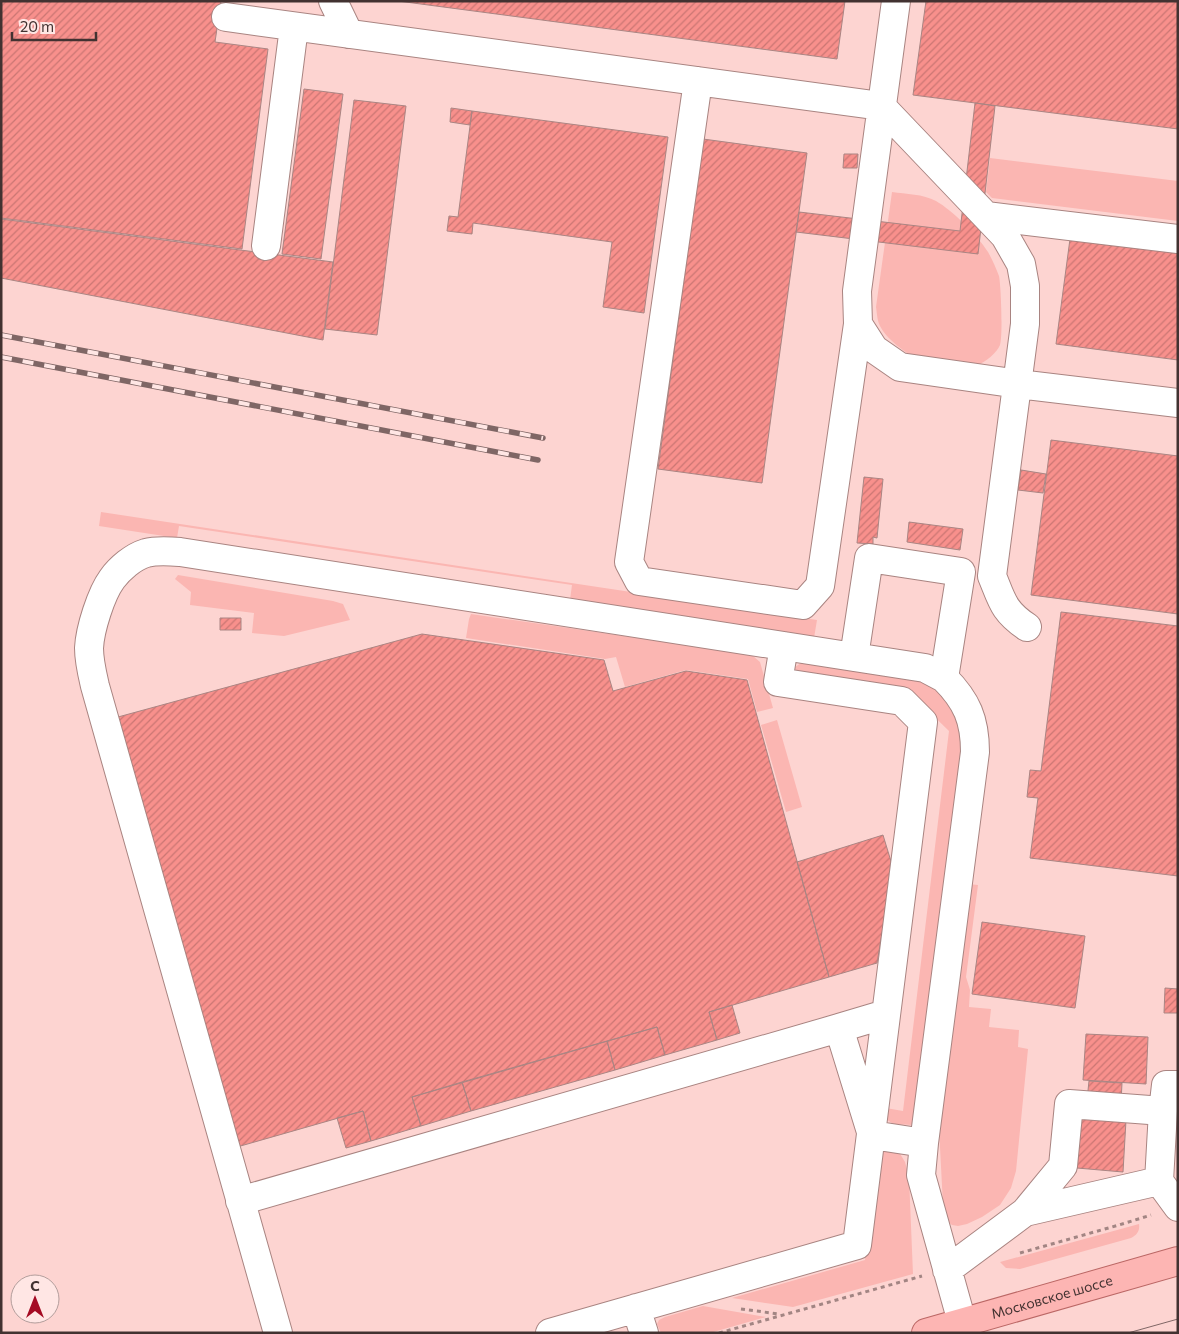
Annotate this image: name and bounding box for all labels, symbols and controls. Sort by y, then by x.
scale bar [12,10,96,42]
text: 20 m [20,17,54,35]
street label: Московское шоссе [989,1271,1115,1322]
north arrow [10,1274,60,1324]
text: С [30,1277,40,1294]

